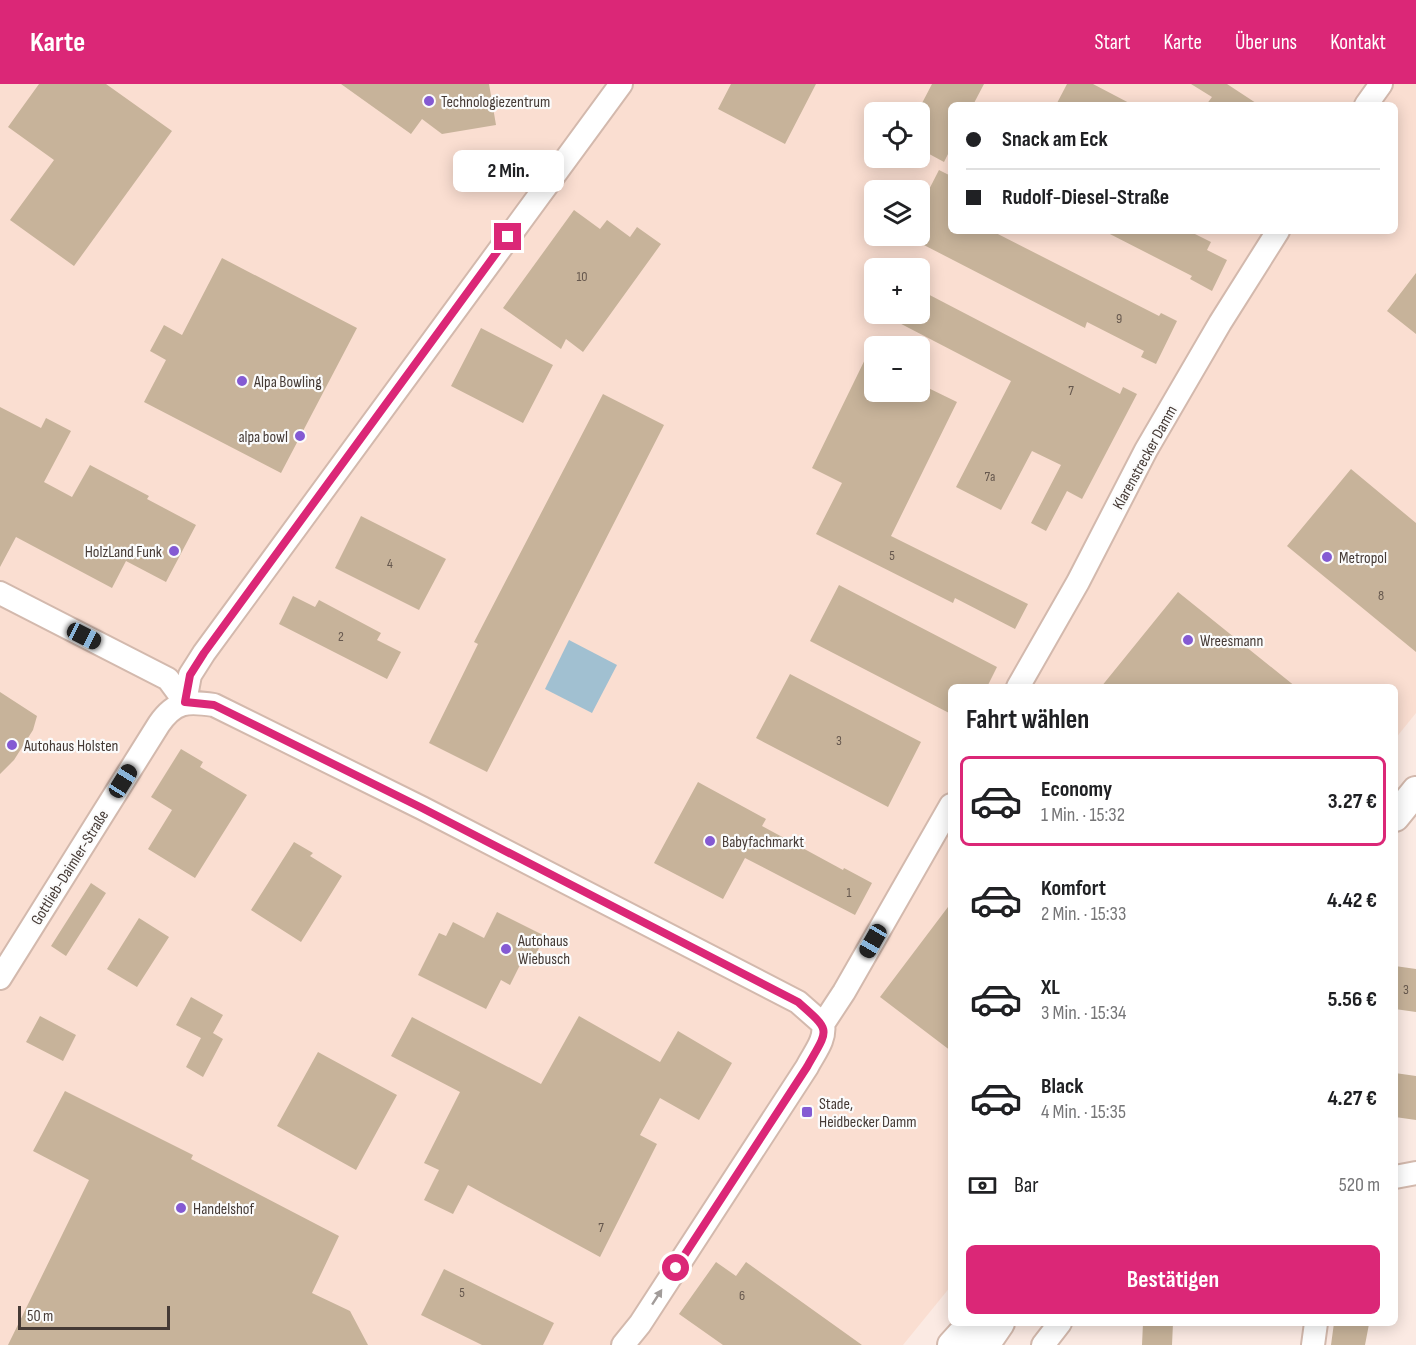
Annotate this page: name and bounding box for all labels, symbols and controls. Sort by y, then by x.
text: Karte [30,26,85,59]
text: Start [1094,30,1131,55]
text: Karte [1164,30,1202,55]
text: Über uns [1235,30,1297,55]
text: Kontakt [1330,30,1386,55]
place label: Technologiezentrum [441,93,550,112]
marker: Technologiezentrum [422,94,436,108]
map controls [864,102,930,402]
button: locate [864,102,930,168]
text: Snack am Eck [1002,126,1108,153]
callout: 2 Min. [452,150,564,192]
text: 2 Min. [487,159,530,183]
button: layers [864,180,930,246]
text: Rudolf-Diesel-Straße [1002,184,1169,211]
route end [494,223,521,250]
button: + [864,258,930,324]
house number: 10 [576,268,588,285]
house number: 9 [1116,310,1122,327]
button: − [864,336,930,402]
place label: Alpa Bowling [253,373,322,392]
marker: Alpa Bowling [235,374,249,388]
house number: 7 [1068,382,1074,399]
street label: Klarenstrecker Damm [1109,403,1182,513]
place label: alpa bowl [238,428,288,447]
marker: alpa bowl [293,429,307,443]
house number: 7a [985,468,995,485]
place label: HolzLand Funk [85,543,162,562]
marker: HolzLand Funk [167,544,181,558]
house number: 5 [889,547,895,564]
place label: Metropol [1339,549,1387,568]
marker: Metropol [1320,550,1334,564]
house number: 4 [387,555,393,572]
house number: 8 [1378,587,1384,604]
car [64,620,104,652]
house number: 2 [338,628,344,645]
place label: Wreesmann [1200,632,1263,651]
marker: Wreesmann [1181,633,1195,647]
text: Fahrt wählen [966,704,1089,736]
house number: 3 [836,732,842,749]
place label: Autohaus Holsten [23,737,118,756]
marker: Autohaus Holsten [5,738,19,752]
car [106,761,140,801]
icon: car [969,774,1023,828]
text: Economy [1041,776,1112,803]
text: 3.27 € [1328,788,1377,815]
text: 1 Min. · 15:32 [1041,803,1125,827]
street label: Gottlieb-Daimler-Straße [27,807,113,929]
place label: Babyfachmarkt [722,833,804,852]
marker: Babyfachmarkt [703,834,717,848]
icon: car [969,873,1023,927]
text: Komfort [1041,875,1106,902]
house number: 1 [847,884,852,901]
text: 4.42 € [1327,887,1377,914]
text: 2 Min. · 15:33 [1041,902,1126,926]
car [856,921,890,961]
place label: Autohaus Wiebusch [517,932,570,969]
marker: Autohaus Wiebusch [499,942,513,956]
icon: car [969,972,1023,1026]
text: XL [1041,974,1060,1001]
house number: 3 [1403,981,1409,998]
text: 5.56 € [1328,986,1377,1013]
text: 3 Min. · 15:34 [1041,1001,1126,1025]
icon: car [969,1071,1023,1125]
text: Black [1041,1073,1083,1100]
text: 4.27 € [1327,1085,1377,1112]
place label: Stade, Heidbecker Damm [819,1095,917,1132]
text: 4 Min. · 15:35 [1041,1100,1126,1124]
marker: Stade, Heidbecker Damm [800,1105,814,1119]
icon: cash [966,1169,999,1202]
text: Bar [1014,1172,1039,1199]
text: 520 m [1339,1173,1380,1197]
place label: Handelshof [193,1200,254,1219]
marker: Handelshof [174,1201,188,1215]
house number: 7 [598,1219,604,1236]
button: Bestätigen [966,1245,1380,1314]
route start [662,1254,689,1281]
house number: 5 [459,1284,465,1301]
house number: 6 [739,1287,745,1304]
one-way arrow [651,1290,663,1306]
scale bar [18,1303,170,1330]
text: 50 m [27,1307,53,1326]

